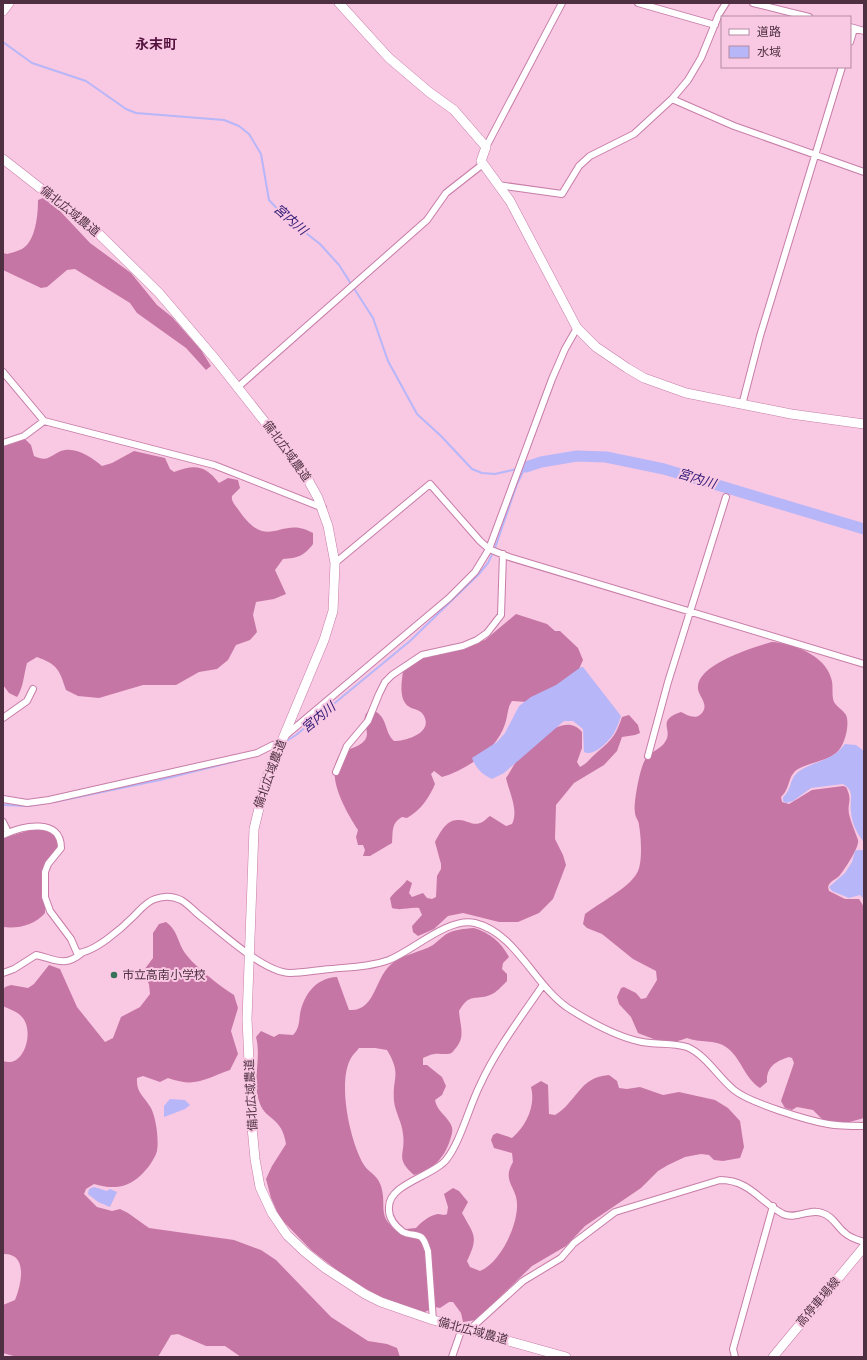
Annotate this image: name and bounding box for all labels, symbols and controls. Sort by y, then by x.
legend [721,16,851,68]
text: 道路 [757,25,781,40]
district label: 永末町 [135,36,177,53]
text: 水域 [757,45,781,60]
street label: 備北広域農道 [37,183,102,240]
water label: 宮内川 [270,201,312,240]
street label: 備北広域農道 [259,418,314,485]
water label: 宮内川 [676,466,720,493]
water label: 宮内川 [299,698,340,736]
street label: 備北広域農道 [251,738,290,811]
place label: 市立高南小学校 [122,968,206,983]
marker: 市立高南小学校 [109,970,119,980]
street label: 備北広域農道 [242,1059,261,1131]
street label: 高停車場線 [793,1275,843,1330]
street label: 備北広域農道 [436,1315,510,1348]

